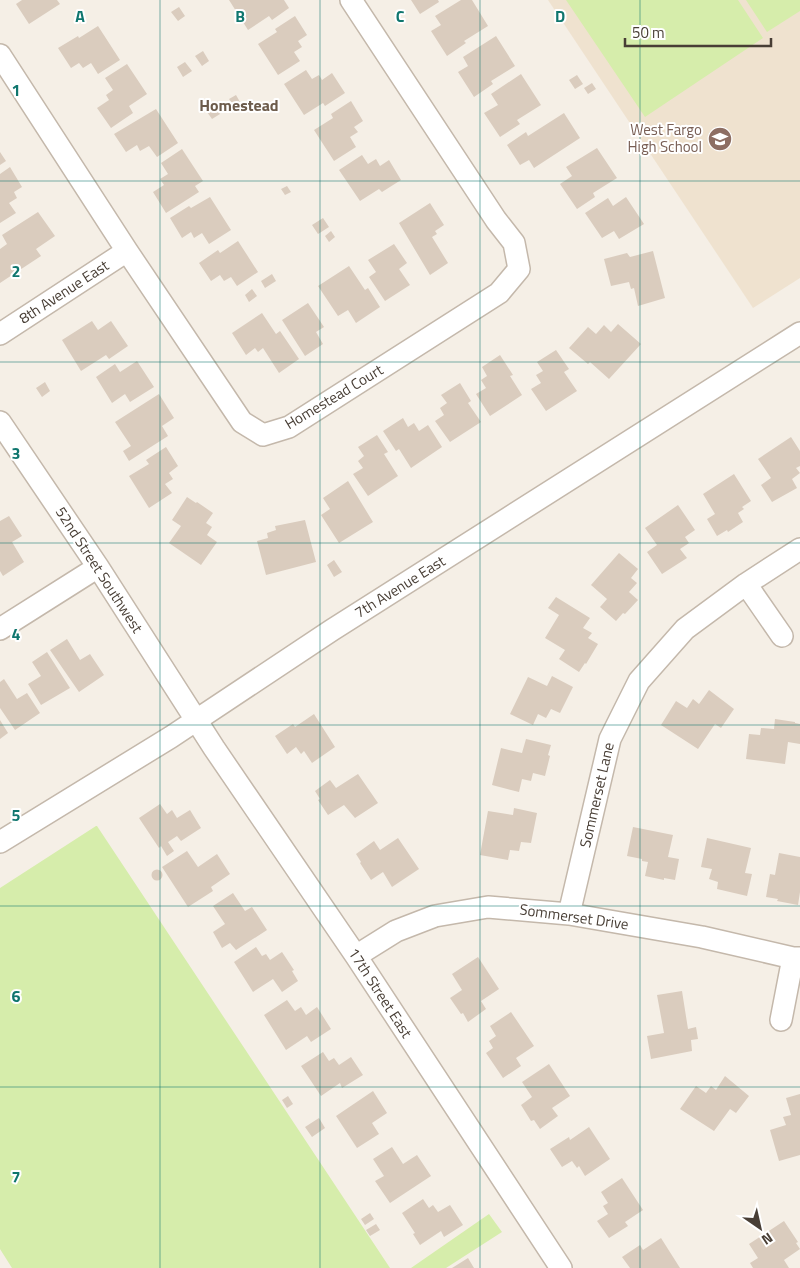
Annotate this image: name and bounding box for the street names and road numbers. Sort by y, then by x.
street label: 8th Avenue East [14,253,114,329]
street label: Homestead Court [280,358,388,435]
street label: 52nd Street Southwest [50,502,149,638]
street label: 7th Avenue East [350,549,450,624]
street label: Sommerset Lane [573,740,620,850]
street label: Sommerset Drive [518,897,630,936]
street label: 17th Street East [343,943,419,1043]

